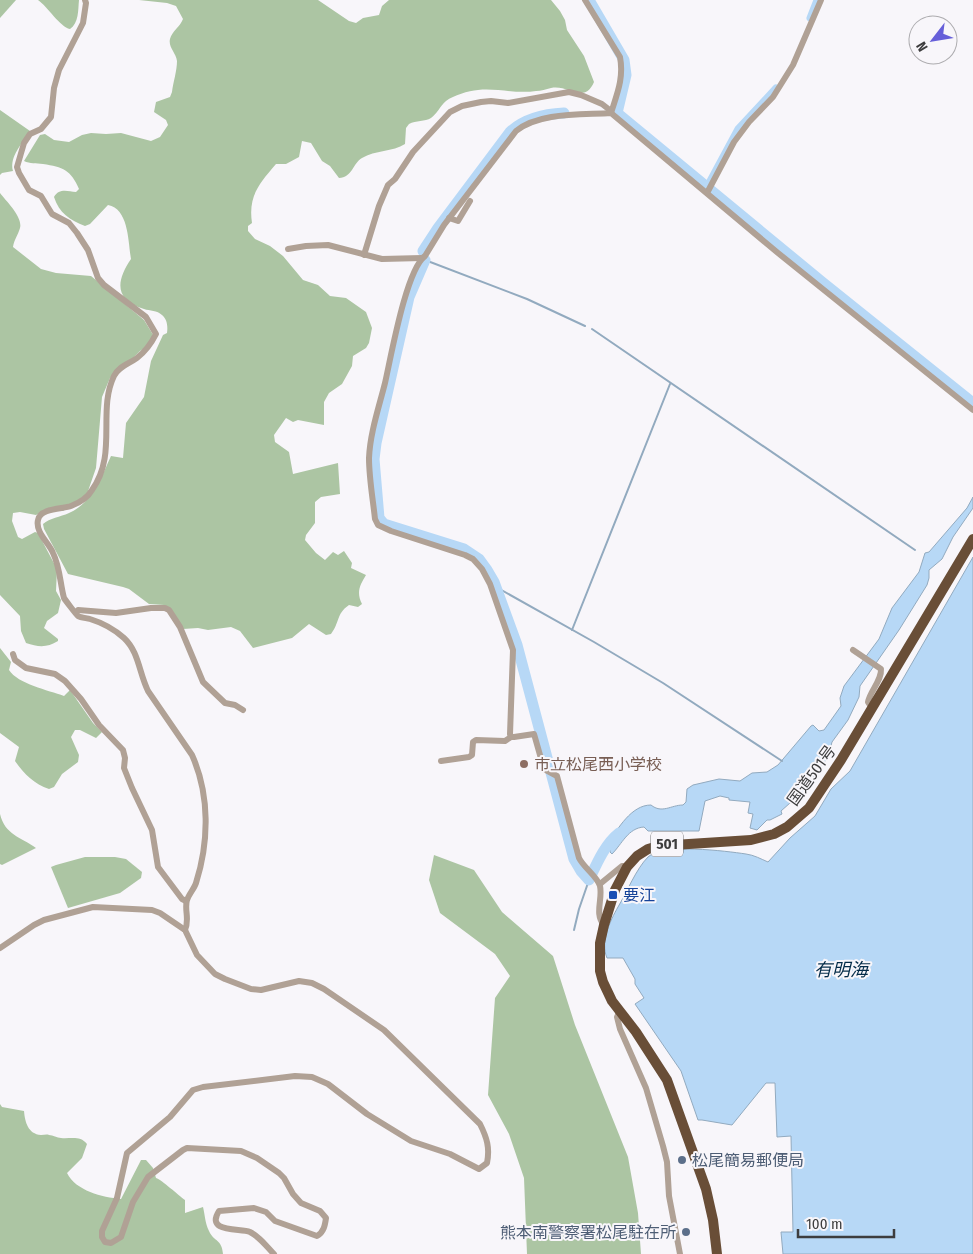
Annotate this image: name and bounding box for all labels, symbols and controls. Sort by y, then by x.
north arrow [908,15,958,65]
text: N [913,38,932,54]
street label: 国道501号 [783,742,840,809]
place label: 市立松尾西小学校 [534,755,662,774]
marker: 市立松尾西小学校 [518,758,530,770]
road number: 501 [651,832,683,856]
place label: 要江 [623,886,655,905]
marker: 要江 [607,889,619,901]
water label: 有明海 [814,959,871,981]
place label: 松尾簡易郵便局 [692,1151,804,1170]
marker: 松尾簡易郵便局 [676,1154,688,1166]
scale bar [798,1206,894,1238]
text: 100 m [806,1215,843,1233]
place label: 熊本南警察署松尾駐在所 [500,1223,676,1242]
marker: 熊本南警察署松尾駐在所 [680,1226,692,1238]

